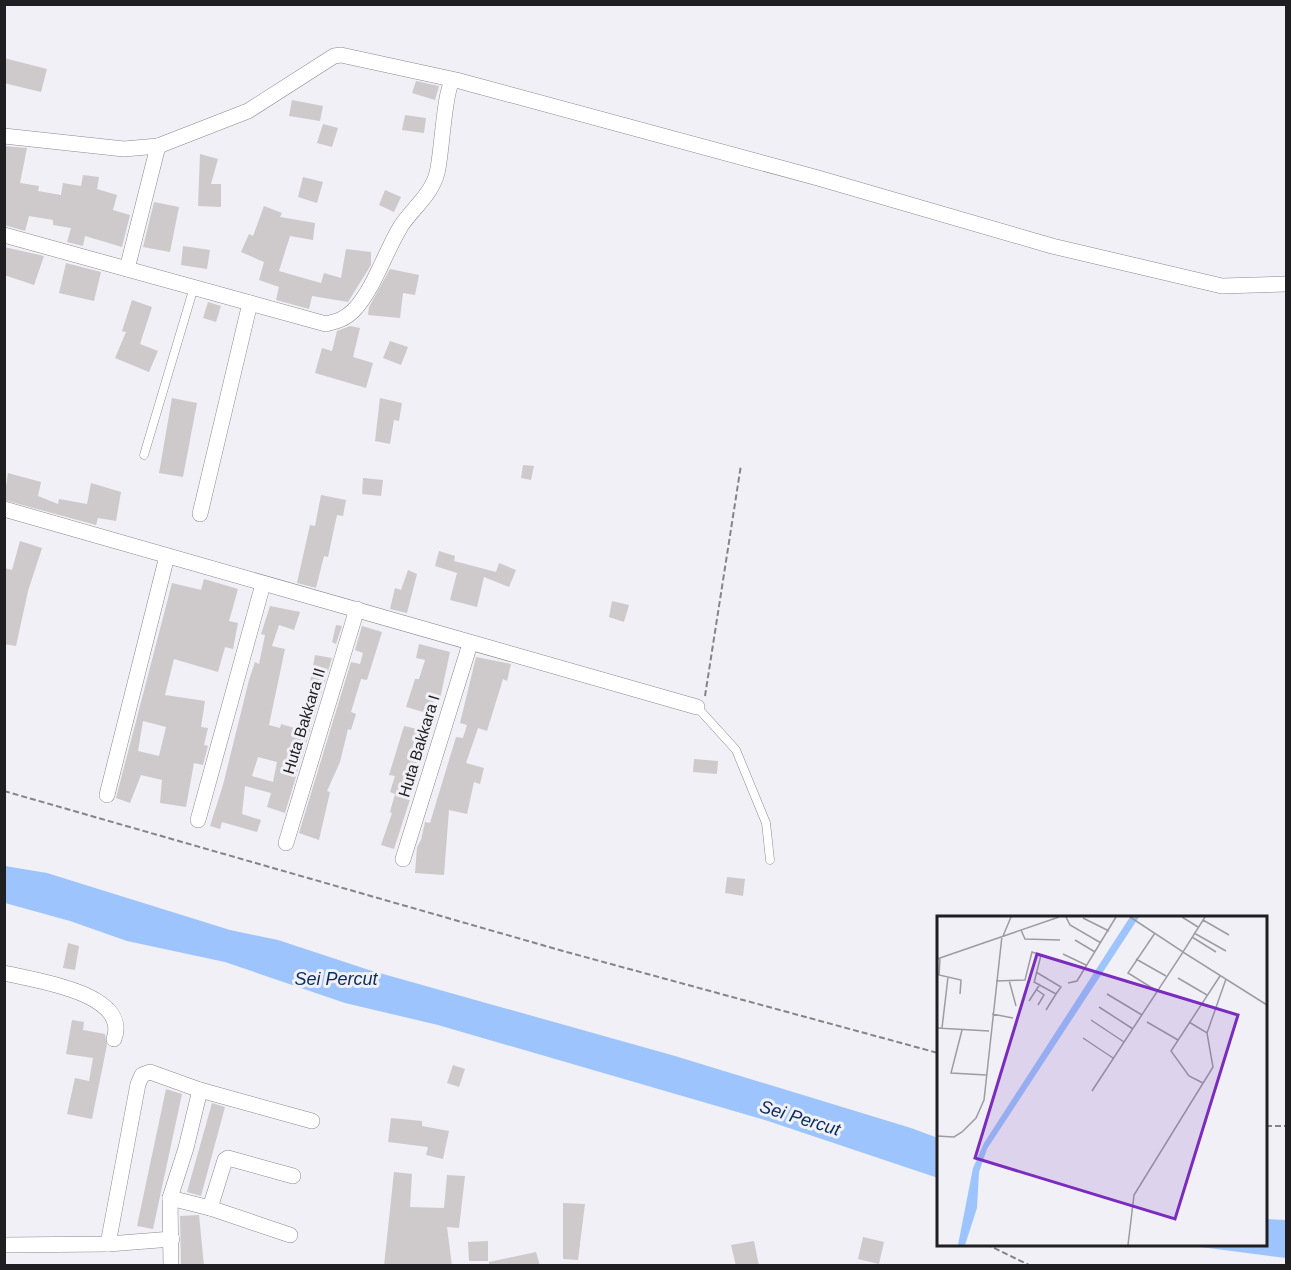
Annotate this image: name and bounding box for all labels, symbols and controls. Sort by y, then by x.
street label: Huta Bakkara II [280,666,328,776]
street label: Huta Bakkara I [395,693,443,799]
inset map [937,916,1267,1246]
water label: Sei Percut [294,969,379,989]
water label: Sei Percut [757,1096,844,1140]

